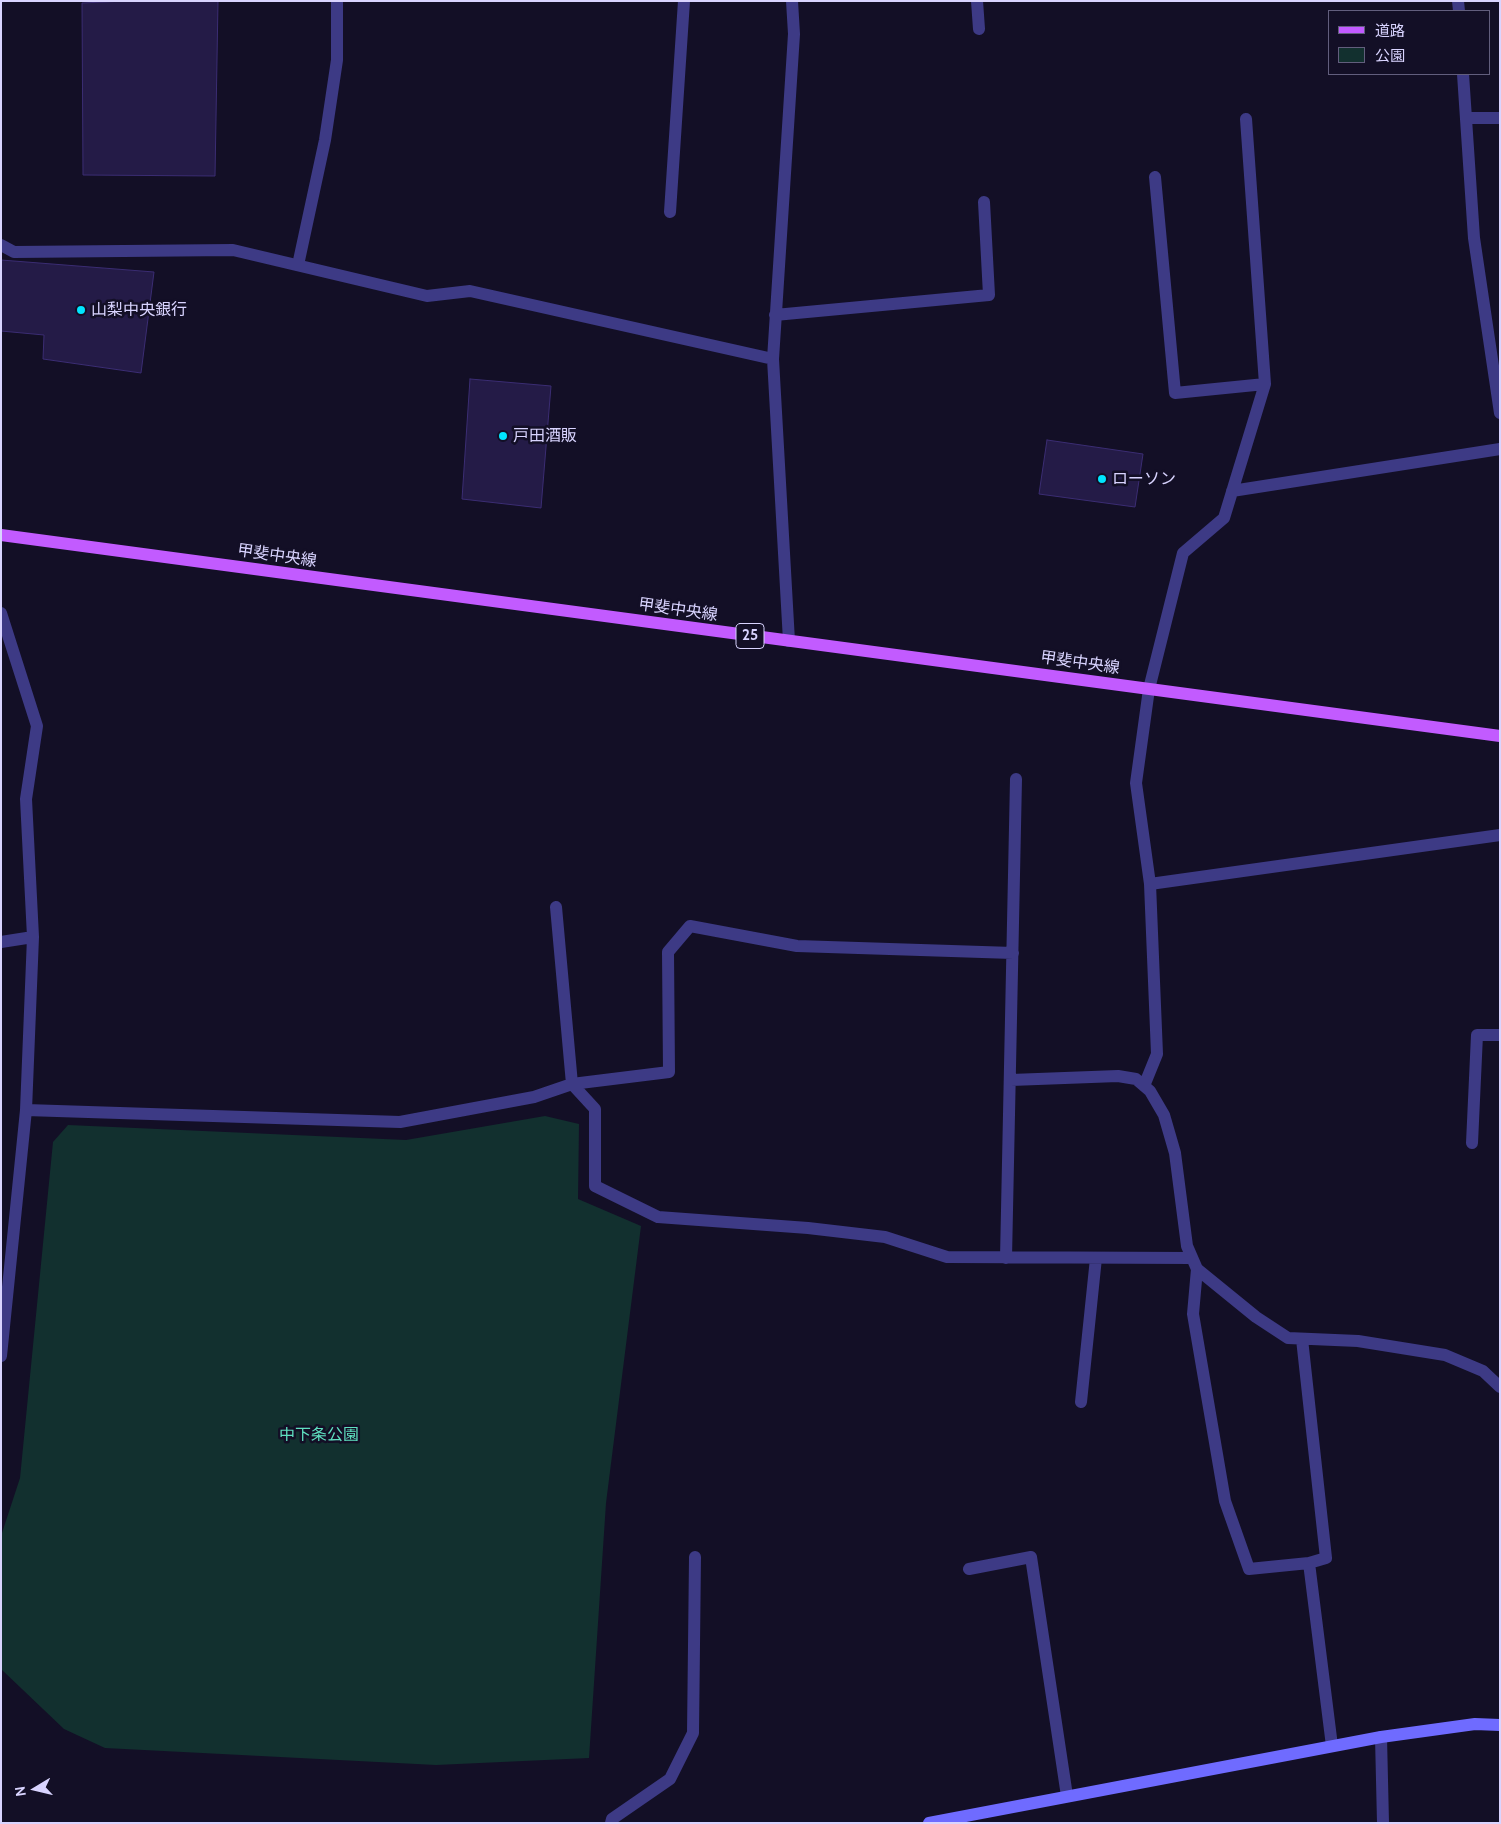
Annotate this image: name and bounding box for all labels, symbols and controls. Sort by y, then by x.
legend [1328,10,1491,75]
text: 道路 [1375,22,1405,40]
text: 公園 [1375,47,1405,65]
place label: 山梨中央銀行 [91,300,187,320]
marker: 山梨中央銀行 [75,304,87,316]
place label: 戸田酒販 [513,426,577,446]
marker: 戸田酒販 [497,430,509,442]
place label: ローソン [1112,469,1176,489]
marker: ローソン [1096,473,1108,485]
street label: 甲斐中央線 [236,541,318,571]
street label: 甲斐中央線 [637,595,719,625]
road number: 25 [736,624,764,648]
street label: 甲斐中央線 [1039,648,1121,678]
park label: 中下条公園 [279,1425,359,1445]
north arrow [10,1764,60,1814]
text: N [11,1785,30,1798]

